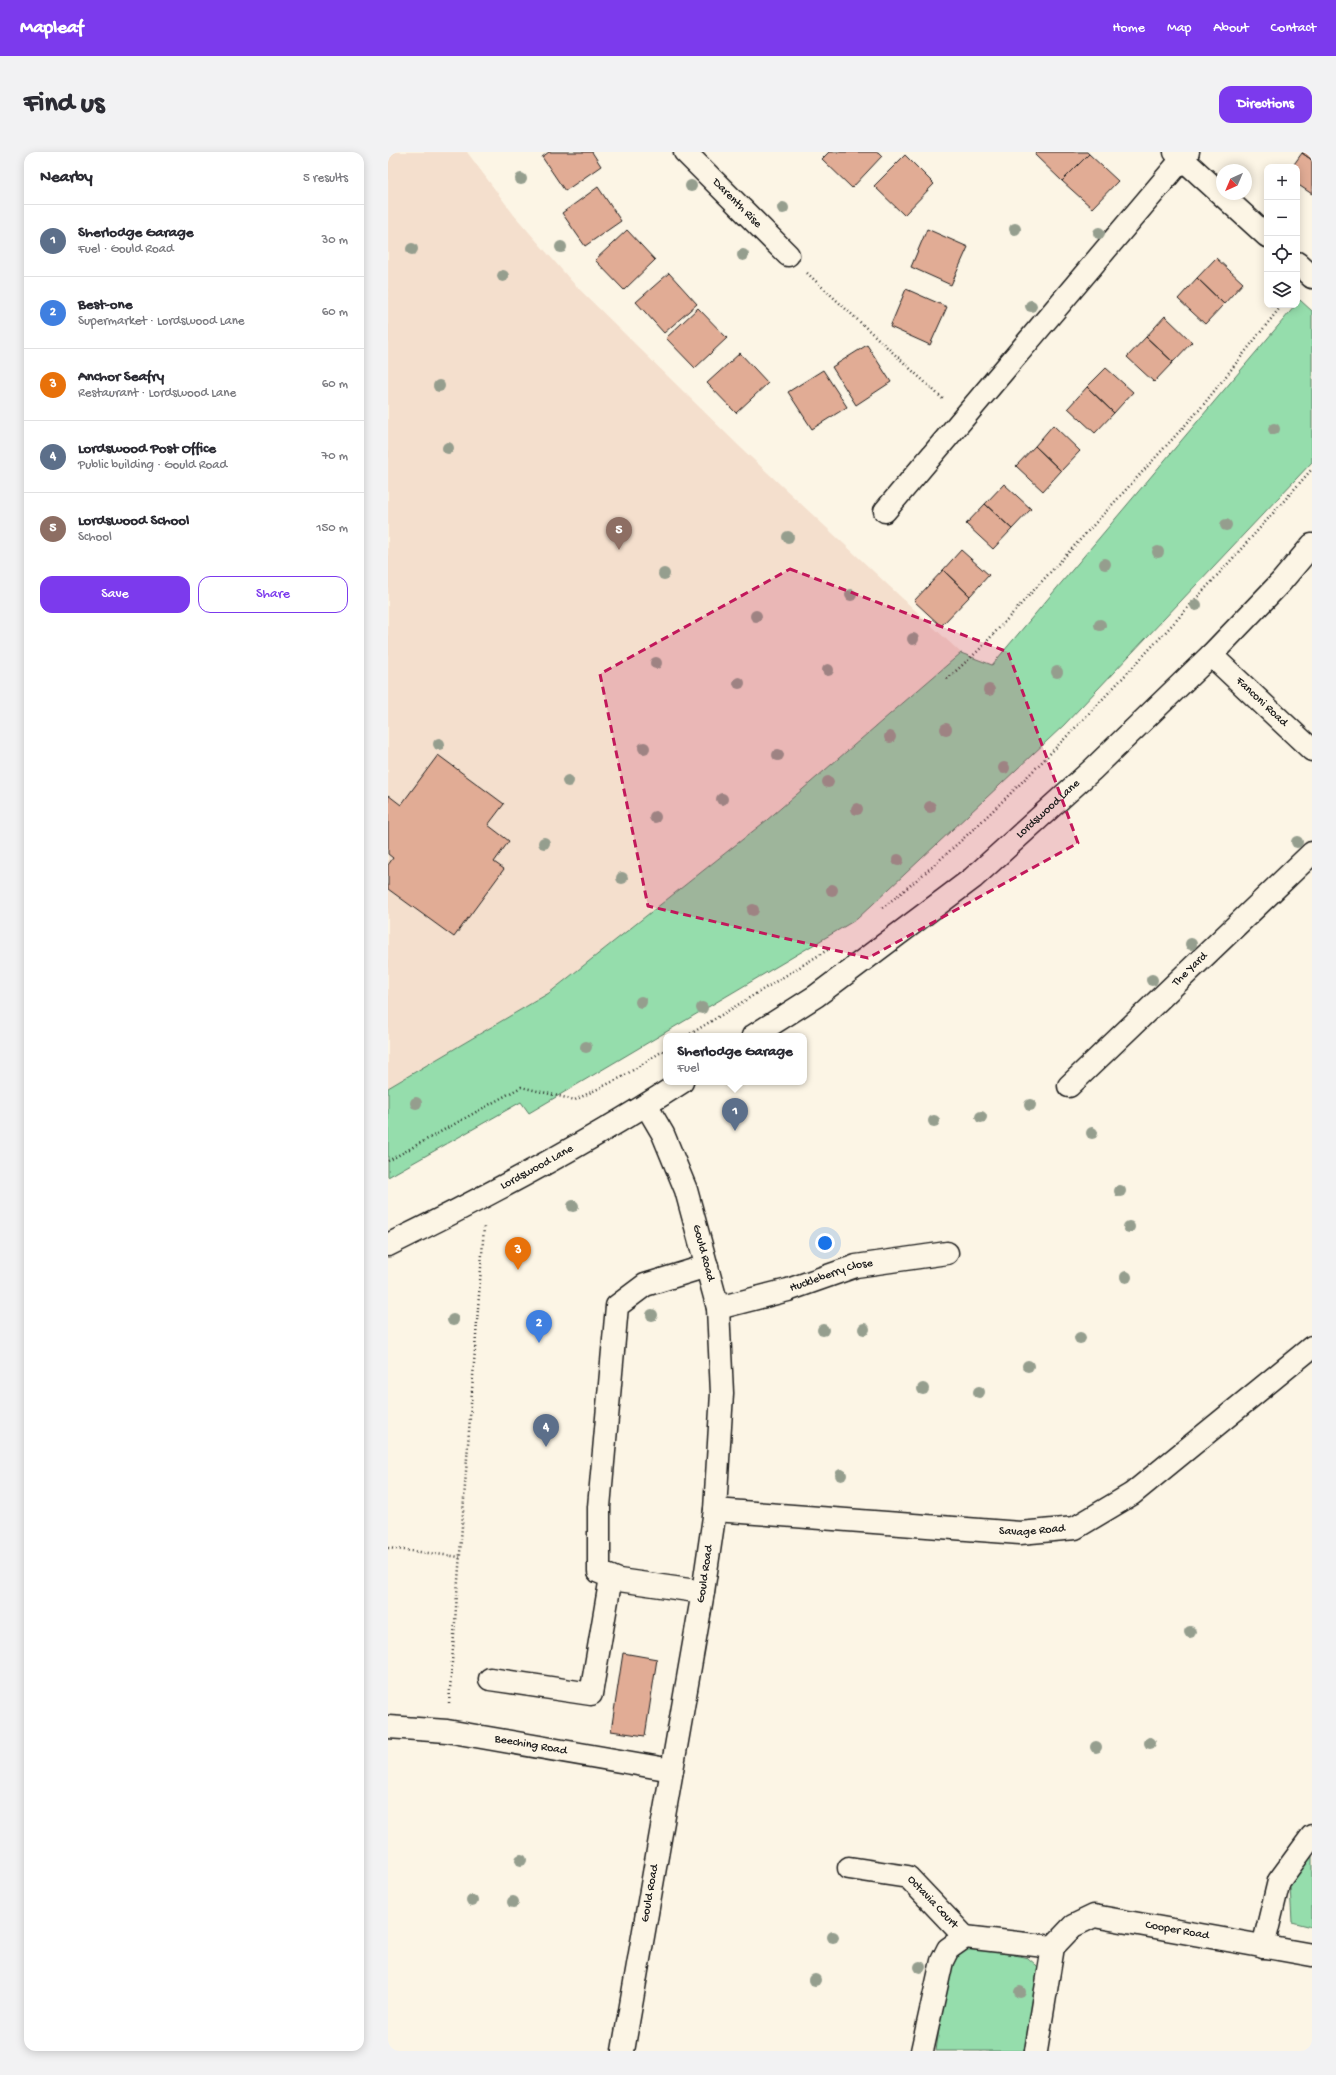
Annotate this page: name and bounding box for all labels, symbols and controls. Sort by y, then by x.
text: Mapleaf [20,17,83,40]
text: Home [1113,20,1145,37]
text: Map [1167,20,1191,37]
text: About [1213,20,1249,37]
text: Contact [1271,20,1316,37]
button: Directions [1219,86,1312,123]
text: Find us [24,88,104,121]
north arrow [1216,164,1252,200]
map controls [1264,164,1300,308]
button: + [1264,164,1300,200]
text: Nearby [40,168,93,188]
text: 5 results [303,171,348,186]
street label: Darenth Rise [708,175,765,232]
button: − [1264,200,1300,236]
text: Sherlodge Garage [78,224,193,242]
text: 1 [50,233,56,248]
text: 30 m [322,233,348,248]
button: locate [1264,236,1300,272]
text: Fuel · Gould Road [78,242,174,257]
button: layers [1264,272,1300,308]
text: Best-one [78,296,132,314]
text: 2 [50,305,56,320]
text: 60 m [322,305,348,320]
text: Supermarket · Lordswood Lane [78,314,245,329]
text: Anchor Seafry [78,368,164,386]
text: 3 [50,377,56,392]
text: 60 m [322,377,348,392]
text: Restaurant · Lordswood Lane [78,386,236,401]
text: Lordswood Post Office [78,440,216,458]
text: 4 [50,449,56,464]
text: 70 m [322,449,348,464]
text: Public building · Gould Road [78,458,227,473]
text: Lordswood School [78,512,189,530]
pin: 5 [606,517,632,550]
text: 5 [50,521,56,536]
text: 150 m [316,521,348,536]
text: School [78,530,112,545]
button: Save [40,576,190,613]
button: Share [198,576,348,613]
street label: Fanconi Road [1232,674,1291,731]
street label: Lordswood Lane [1014,776,1084,842]
street label: The Yard [1169,949,1212,991]
popup [663,1033,807,1085]
text: Sherlodge Garage [677,1043,793,1061]
text: Fuel [677,1061,700,1076]
pin: 1 [722,1098,748,1131]
street label: Lordswood Lane [498,1142,577,1193]
street label: Gould Road [689,1223,718,1284]
your location [815,1233,835,1253]
pin: 3 [505,1237,531,1270]
street label: Huckleberry Close [788,1257,875,1296]
pin: 2 [526,1310,552,1343]
pin: 4 [533,1414,559,1447]
street label: Savage Road [999,1522,1067,1540]
street label: Gould Road [694,1543,717,1604]
street label: Beeching Road [492,1732,569,1759]
street label: Gould Road [639,1863,663,1923]
street label: Octavia Court [904,1873,962,1933]
street label: Cooper Road [1144,1918,1211,1944]

